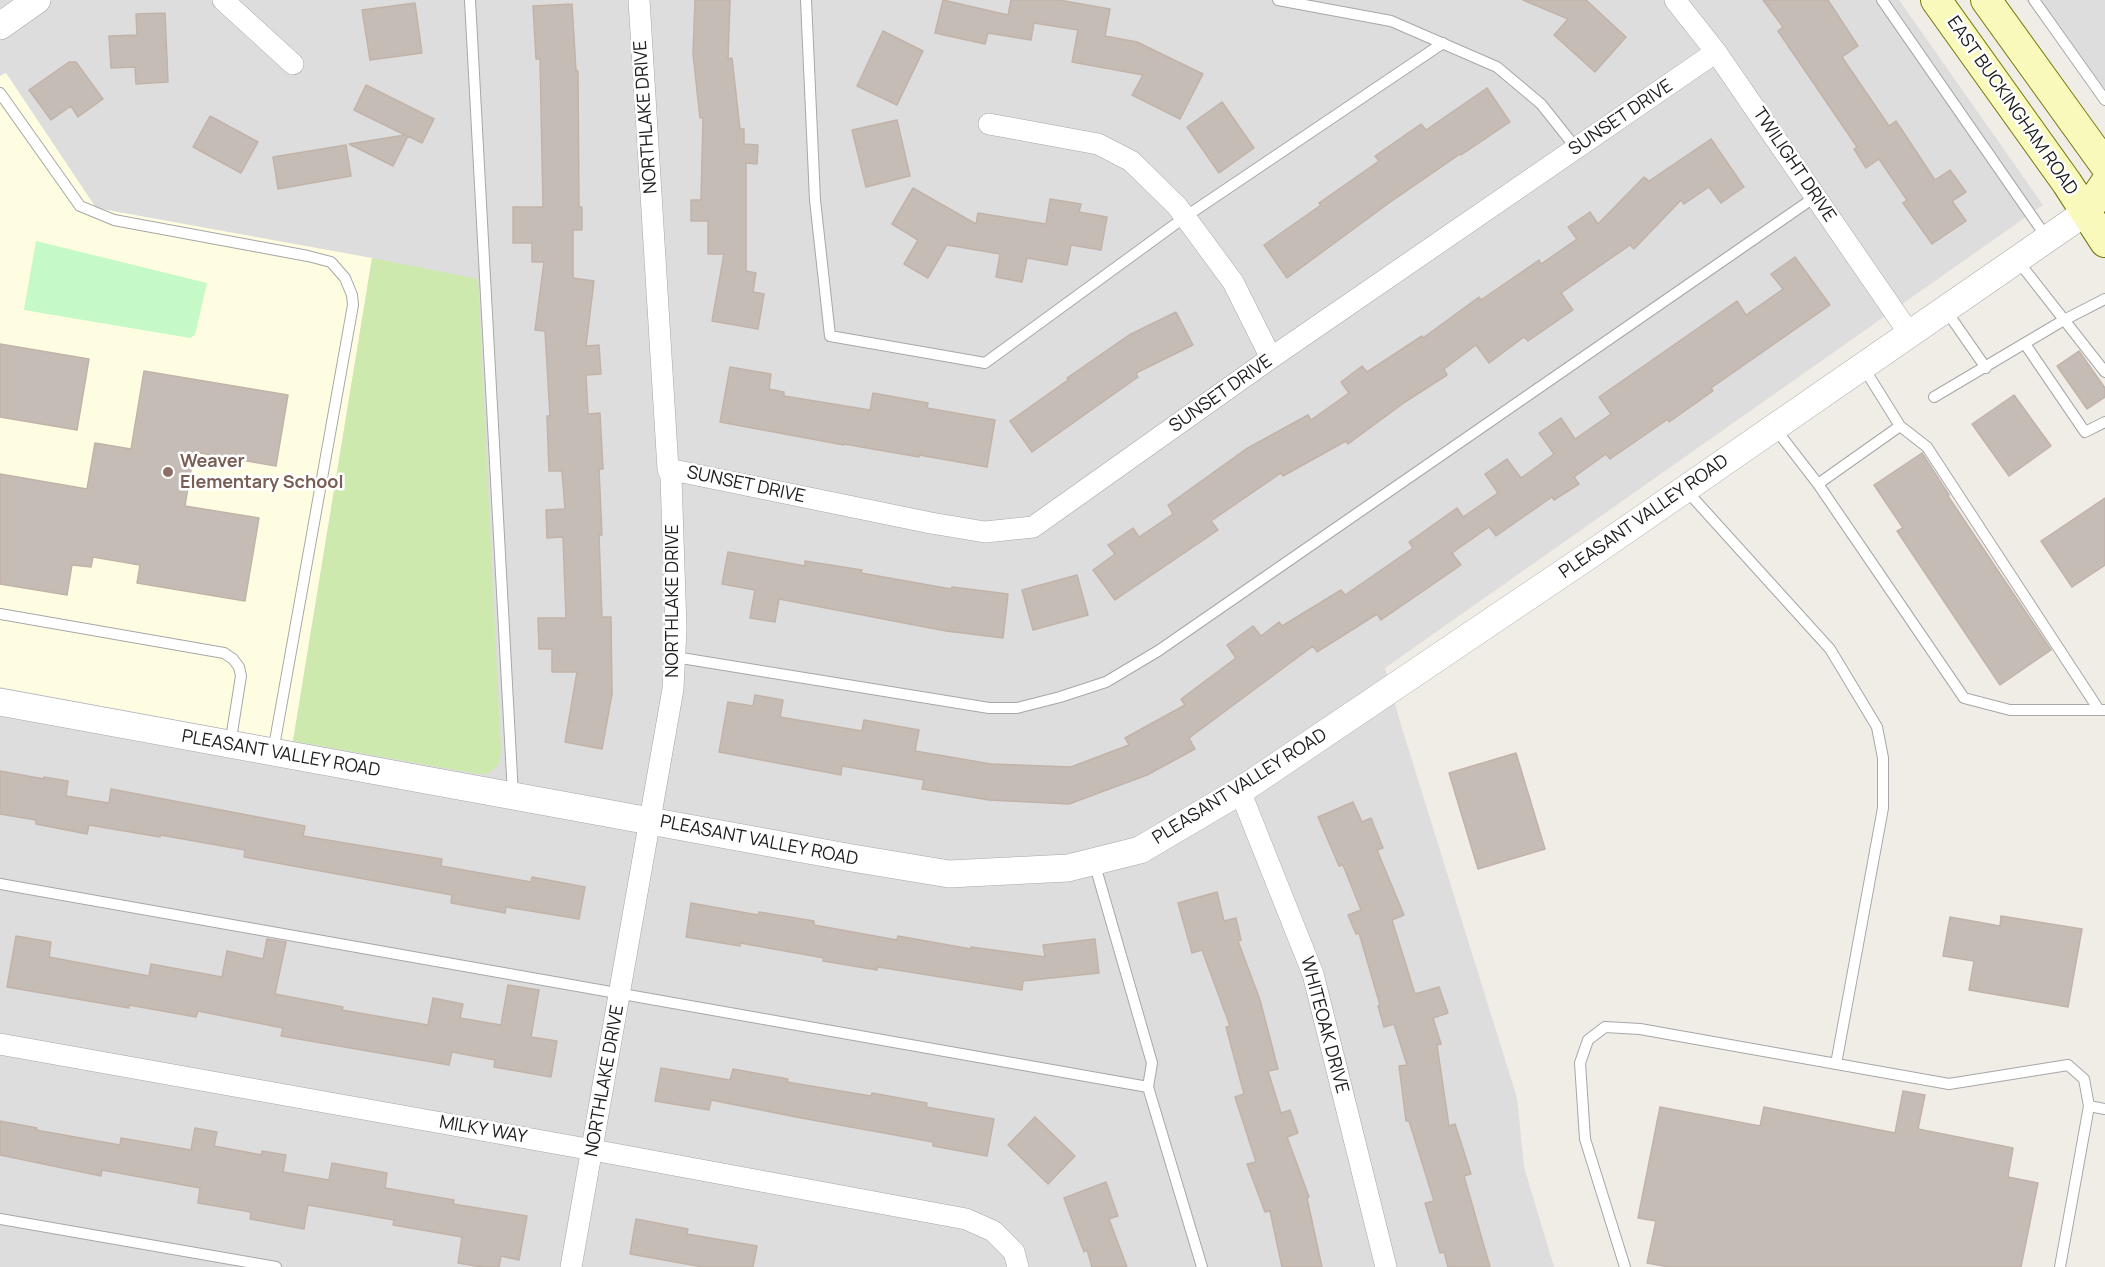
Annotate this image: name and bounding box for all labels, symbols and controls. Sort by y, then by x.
street label: EAST BUCKINGHAM ROAD [1942,13,2082,199]
street label: NORTHLAKE DRIVE [630,40,662,194]
street label: SUNSET DRIVE [1565,75,1677,161]
street label: TWILIGHT DRIVE [1748,104,1840,226]
street label: SUNSET DRIVE [1165,351,1277,437]
street label: PLEASANT VALLEY ROAD [1555,450,1733,584]
place label: Weaver Elementary School [180,451,343,494]
street label: SUNSET DRIVE [685,462,807,508]
marker: Weaver Elementary School [161,465,175,479]
street label: NORTHLAKE DRIVE [662,524,684,678]
street label: PLEASANT VALLEY ROAD [1149,725,1331,849]
street label: PLEASANT VALLEY ROAD [180,726,382,782]
street label: PLEASANT VALLEY ROAD [658,811,860,871]
street label: WHITEOAK DRIVE [1295,954,1353,1096]
street label: NORTHLAKE DRIVE [581,1003,629,1159]
street label: MILKY WAY [437,1112,529,1148]

